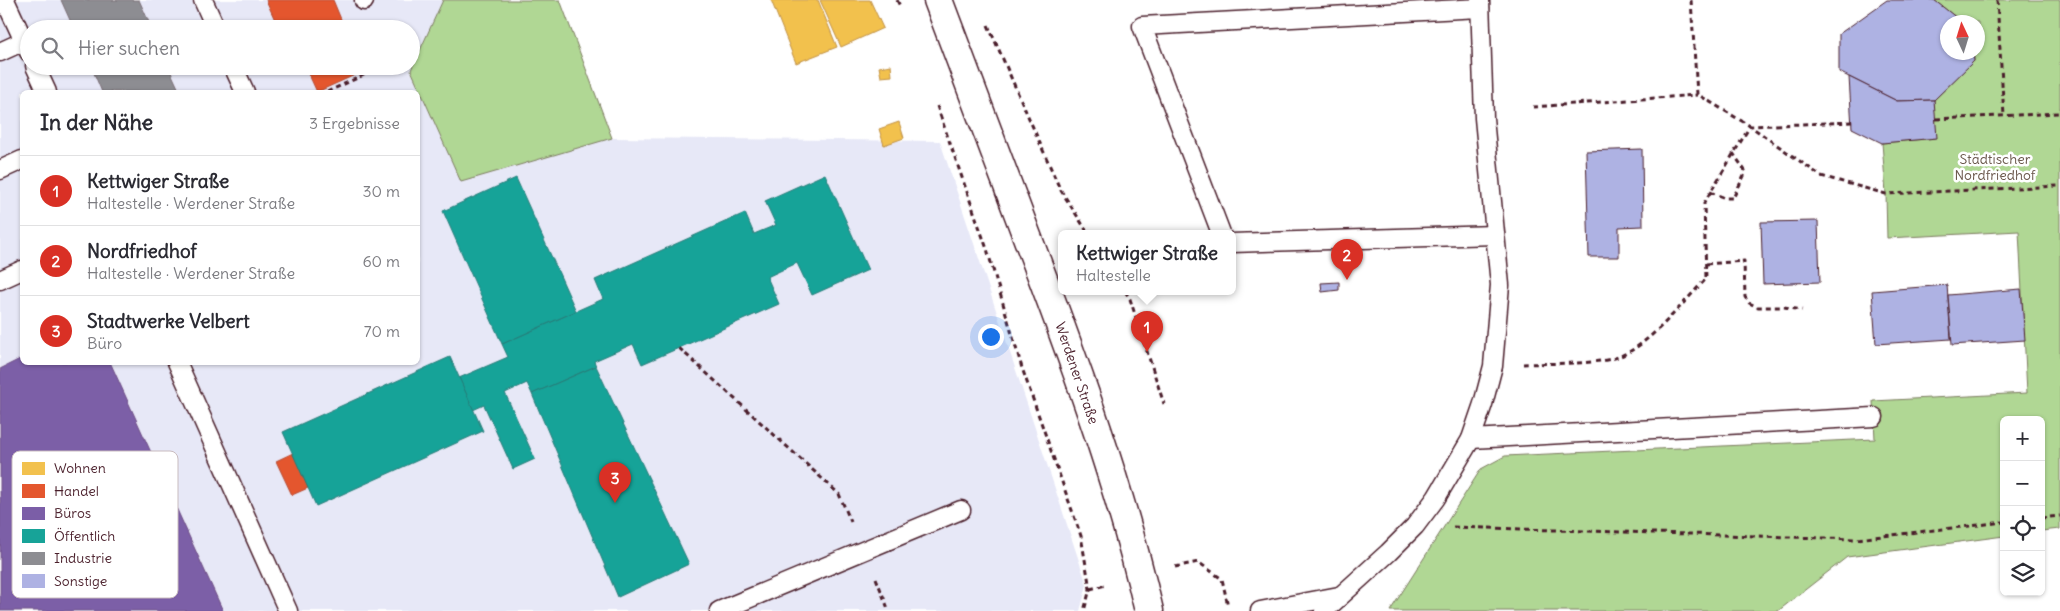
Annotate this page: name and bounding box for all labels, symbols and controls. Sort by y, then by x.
north arrow [1940,15,1985,60]
search box [20,20,420,75]
icon: search [38,34,66,62]
text: Hier suchen [78,36,180,60]
text: In der Nähe [40,109,153,136]
text: 3 Ergebnisse [309,113,400,133]
park label: Städtischer Nordfriedhof [1955,150,2036,184]
text: Kettwiger Straße [87,169,229,193]
text: 1 [53,181,59,201]
text: 30 m [363,181,400,201]
text: Haltestelle · Werdener Straße [87,193,295,213]
popup [1058,230,1236,295]
text: Nordfriedhof [87,239,197,263]
pin: 2 [1331,239,1363,280]
text: Kettwiger Straße [1076,241,1218,265]
text: 2 [52,251,60,271]
text: 60 m [362,251,400,271]
text: Haltestelle · Werdener Straße [87,263,295,283]
text: Haltestelle [1076,265,1151,285]
text: Stadtwerke Velbert [87,309,250,333]
pin: 1 [1131,311,1163,352]
street label: Werdener Straße [1051,320,1103,426]
text: 3 [51,321,61,341]
text: 70 m [364,321,400,341]
your location [978,324,1004,350]
text: Büro [87,333,122,353]
map controls [2000,416,2045,596]
button: + [2000,416,2045,461]
legend [12,451,178,598]
text: Wohnen [54,459,106,477]
button: − [2000,461,2045,506]
pin: 3 [599,462,631,503]
text: Handel [54,482,99,500]
text: Büros [54,504,91,522]
button: locate [2000,506,2045,551]
text: Öffentlich [54,527,115,545]
text: Industrie [54,549,112,567]
button: layers [2000,551,2045,596]
text: Sonstige [54,572,107,590]

